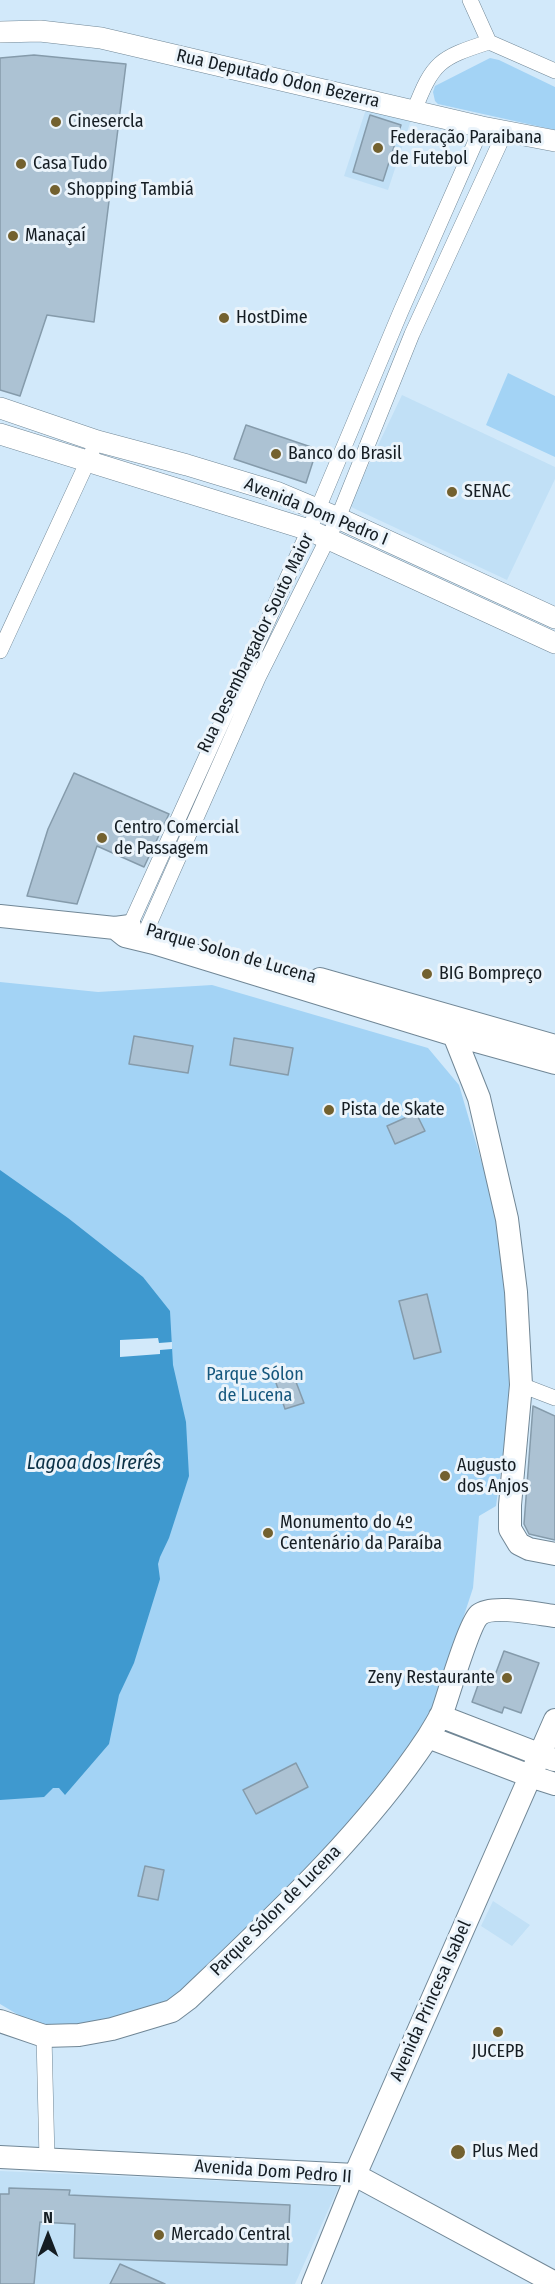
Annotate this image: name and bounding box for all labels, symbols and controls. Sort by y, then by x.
street label: Rua Deputado Odon Bezerra [174,45,382,113]
place label: Cinesercla [68,111,144,133]
marker: Cinesercla [49,115,63,129]
place label: Federação Paraibana de Futebol [390,127,542,170]
marker: Federação Paraibana de Futebol [371,141,385,155]
place label: Casa Tudo [33,153,107,175]
marker: Casa Tudo [14,157,28,171]
place label: Shopping Tambiá [67,179,194,201]
marker: Shopping Tambiá [48,183,62,197]
place label: Manaçaí [25,225,86,247]
marker: Manaçaí [6,229,20,243]
place label: HostDime [236,307,308,329]
marker: HostDime [217,311,231,325]
place label: Banco do Brasil [288,443,402,465]
marker: Banco do Brasil [269,447,283,461]
street label: Avenida Dom Pedro I [241,473,391,551]
place label: SENAC [464,481,511,503]
marker: SENAC [445,485,459,499]
street label: Rua Desembargador Souto Maior [193,530,319,756]
place label: Centro Comercial de Passagem [114,817,239,860]
marker: Centro Comercial de Passagem [95,831,109,845]
street label: Parque Solon de Lucena [143,919,319,989]
place label: BIG Bompreço [439,963,542,985]
marker: BIG Bompreço [420,967,434,981]
place label: Pista de Skate [341,1099,445,1121]
marker: Pista de Skate [322,1103,336,1117]
park label: Parque Sólon de Lucena [206,1364,304,1406]
water label: Lagoa dos Irerês [27,1451,161,1475]
place label: Augusto dos Anjos [457,1455,529,1498]
marker: Augusto dos Anjos [438,1469,452,1483]
place label: Monumento do 4º Centenário da Paraíba [280,1512,442,1555]
marker: Monumento do 4º Centenário da Paraíba [261,1526,275,1540]
place label: Zeny Restaurante [368,1667,495,1689]
marker: Zeny Restaurante [500,1671,514,1685]
street label: Parque Sólon de Lucena [206,1841,346,1981]
street label: Avenida Princesa Isabel [386,1917,476,2085]
marker: JUCEPB [491,2025,505,2039]
place label: JUCEPB [472,2041,524,2063]
place label: Plus Med [472,2141,539,2163]
marker: Plus Med [449,2143,467,2161]
street label: Avenida Dom Pedro II [194,2156,352,2188]
north arrow [18,2206,78,2266]
text: N [43,2208,53,2227]
place label: Mercado Central [171,2224,290,2246]
marker: Mercado Central [152,2228,166,2242]

